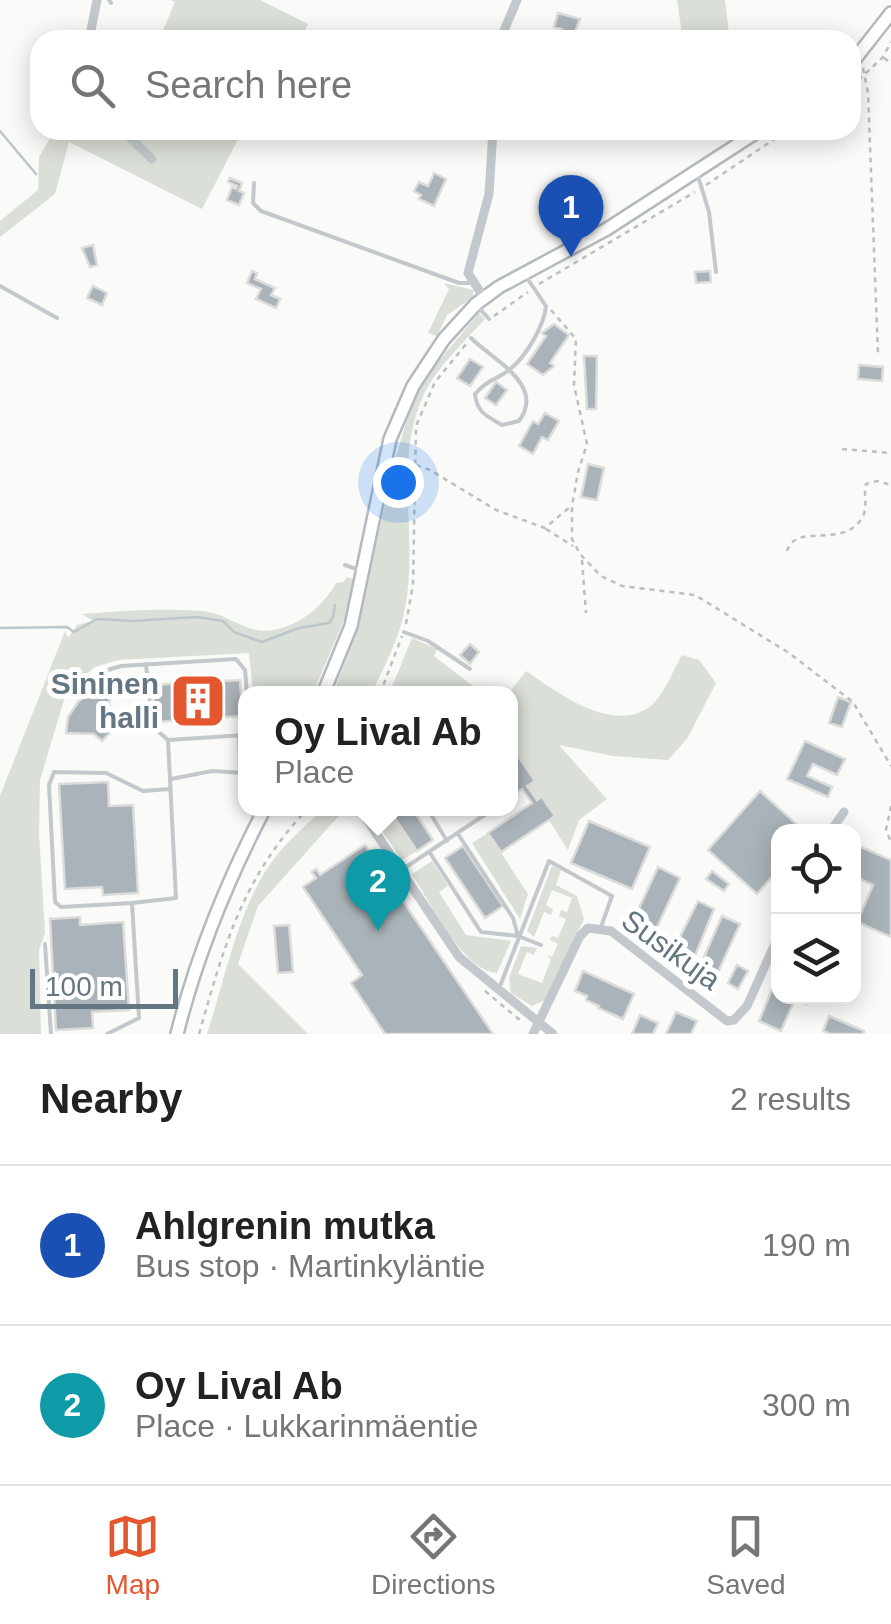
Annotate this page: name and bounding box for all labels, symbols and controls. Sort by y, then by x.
search box [30,30,861,140]
icon: search [65,58,120,113]
text: Search here [145,64,352,106]
pin: 1 [538,174,604,257]
your location [373,457,424,508]
place label: Sininen halli [51,667,159,734]
building icon: Sininen halli [168,671,228,731]
popup [238,686,518,816]
text: Oy Lival Ab [274,711,482,753]
text: Place [274,754,354,790]
map controls [771,824,861,1004]
button: locate [771,824,861,914]
pin: 2 [346,848,410,931]
street label: Susikuja [616,903,727,996]
button: layers [771,914,861,1004]
scale bar [30,964,178,1008]
text: 100 m [45,971,123,1002]
text: Nearby [40,1075,182,1122]
text: 2 results [730,1081,851,1117]
text: Ahlgrenin mutka [135,1205,435,1247]
text: 1 [64,1227,81,1263]
text: 190 m [762,1227,851,1263]
text: Bus stop · Martinkyläntie [135,1248,485,1284]
text: Oy Lival Ab [135,1365,343,1407]
text: 2 [64,1387,81,1423]
text: 300 m [762,1387,851,1423]
text: Place · Lukkarinmäentie [135,1408,478,1444]
tab: Map [105,1509,160,1601]
tab: Directions [371,1509,496,1601]
tab: Saved [706,1509,786,1601]

